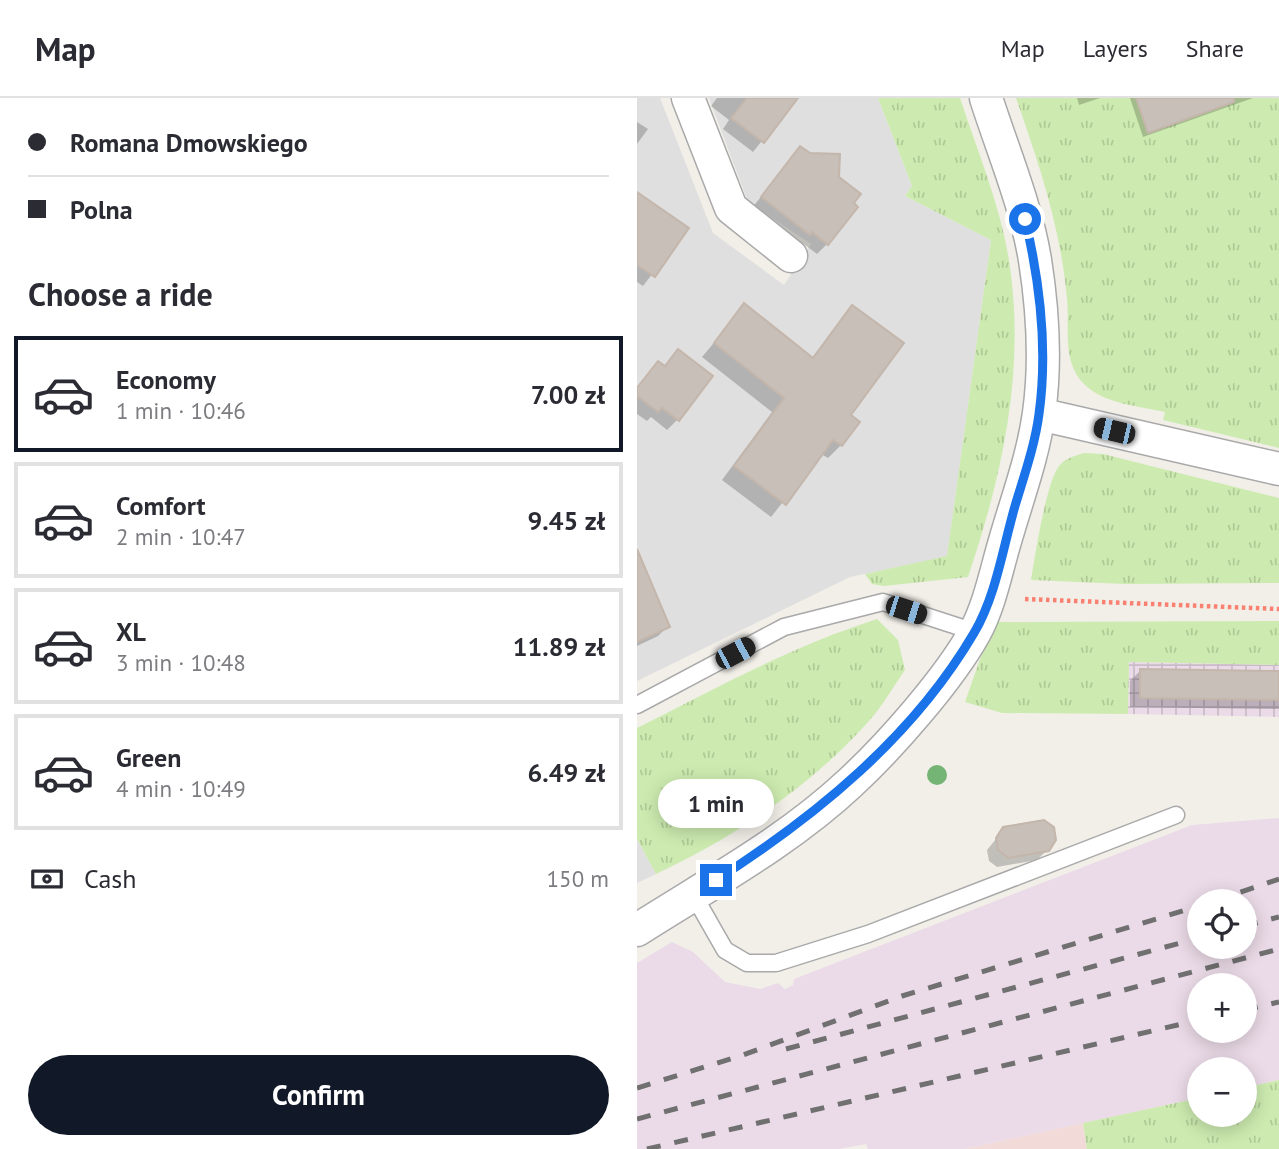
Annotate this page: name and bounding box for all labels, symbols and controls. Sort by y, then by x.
text: Map [35,27,96,70]
text: Map [1001,33,1045,64]
text: Layers [1083,33,1148,64]
text: Share [1186,33,1244,64]
text: Romana Dmowskiego [70,126,308,159]
text: Polna [70,193,133,226]
route start [1009,203,1041,235]
text: Choose a ride [28,273,213,315]
icon: car [32,363,95,426]
text: Economy [116,363,216,396]
text: 7.00 zł [531,378,605,411]
text: 1 min · 10:46 [116,396,246,425]
car [1092,416,1137,446]
icon: car [32,489,95,552]
text: Comfort [116,489,206,522]
text: 9.45 zł [528,504,605,537]
text: 2 min · 10:47 [116,522,246,551]
car [883,594,930,626]
icon: car [32,615,95,678]
text: XL [116,615,146,648]
text: 11.89 zł [513,630,605,663]
car [712,634,759,672]
text: 3 min · 10:48 [116,648,246,677]
icon: car [32,741,95,804]
text: Green [116,741,181,774]
text: 6.49 zł [528,756,605,789]
text: 4 min · 10:49 [116,774,246,803]
callout: 1 min [658,778,774,828]
text: 1 min [688,789,744,818]
icon: cash [28,860,66,898]
text: Cash [84,862,136,895]
text: 150 m [547,864,609,893]
route end [700,864,732,896]
map controls [1187,889,1257,1127]
button: locate [1187,889,1257,959]
button: + [1187,973,1257,1043]
button: Confirm [28,1055,609,1135]
button: − [1187,1057,1257,1127]

